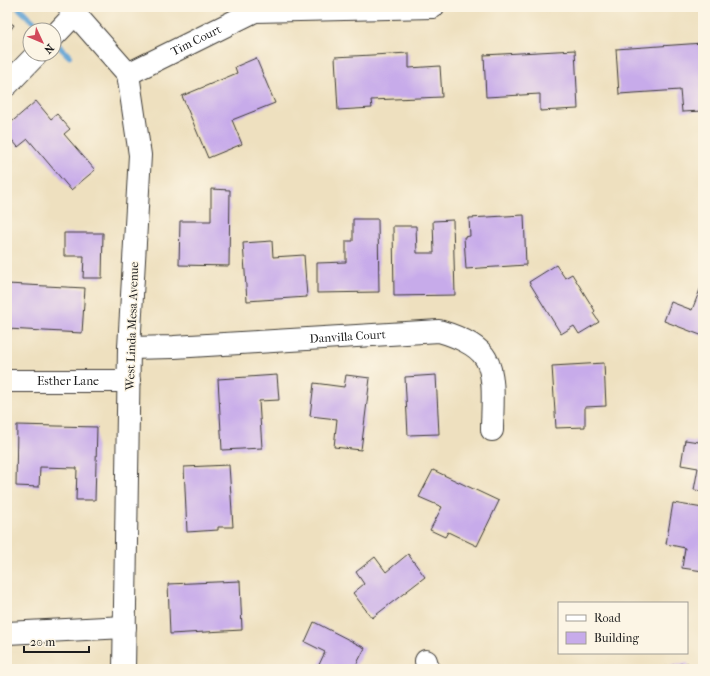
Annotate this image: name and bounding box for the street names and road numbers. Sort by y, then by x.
street label: Tim Court [169,22,224,59]
street label: West Linda Mesa Avenue [123,261,141,392]
street label: Danvilla Court [309,327,387,346]
street label: Esther Lane [37,374,99,388]

